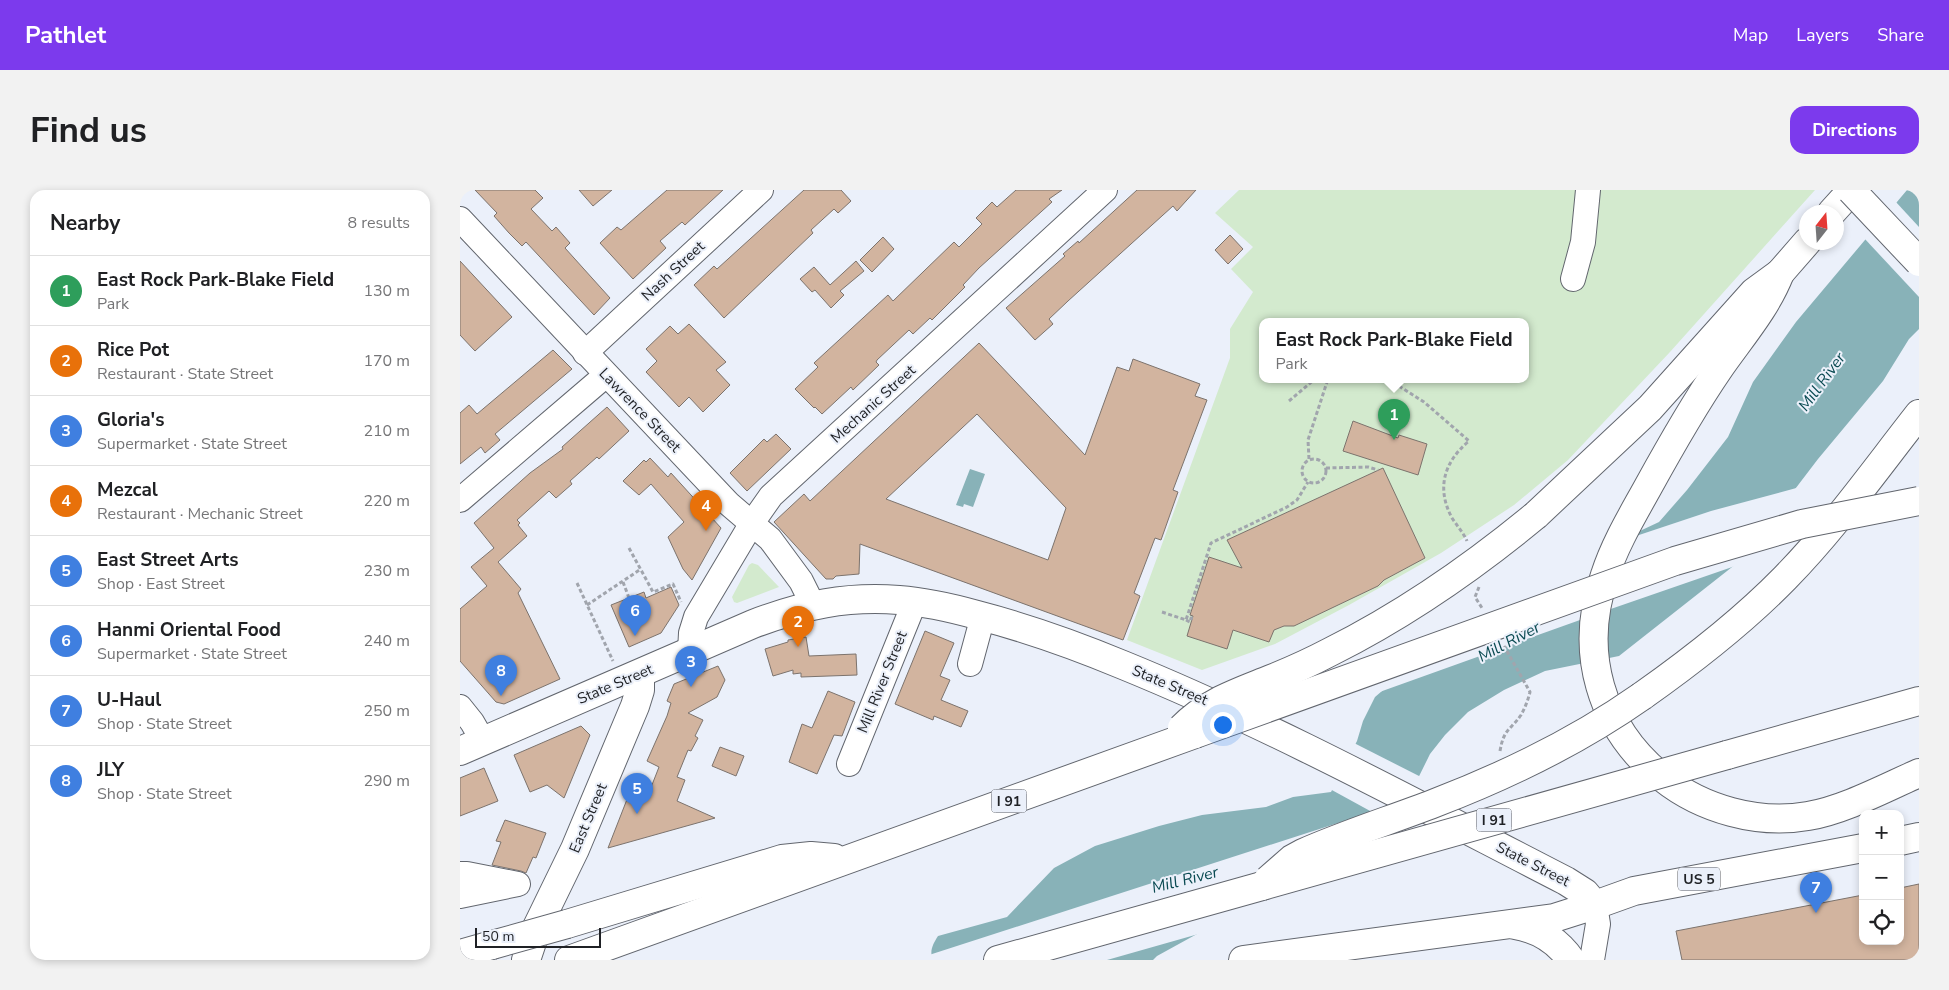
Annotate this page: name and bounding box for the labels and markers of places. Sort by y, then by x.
pin: 1 [1378,399,1410,440]
pin: 4 [690,490,722,531]
pin: 6 [619,595,651,636]
pin: 2 [782,606,814,647]
pin: 3 [675,646,707,687]
pin: 8 [485,655,517,696]
pin: 5 [621,773,653,814]
pin: 7 [1800,872,1832,913]

